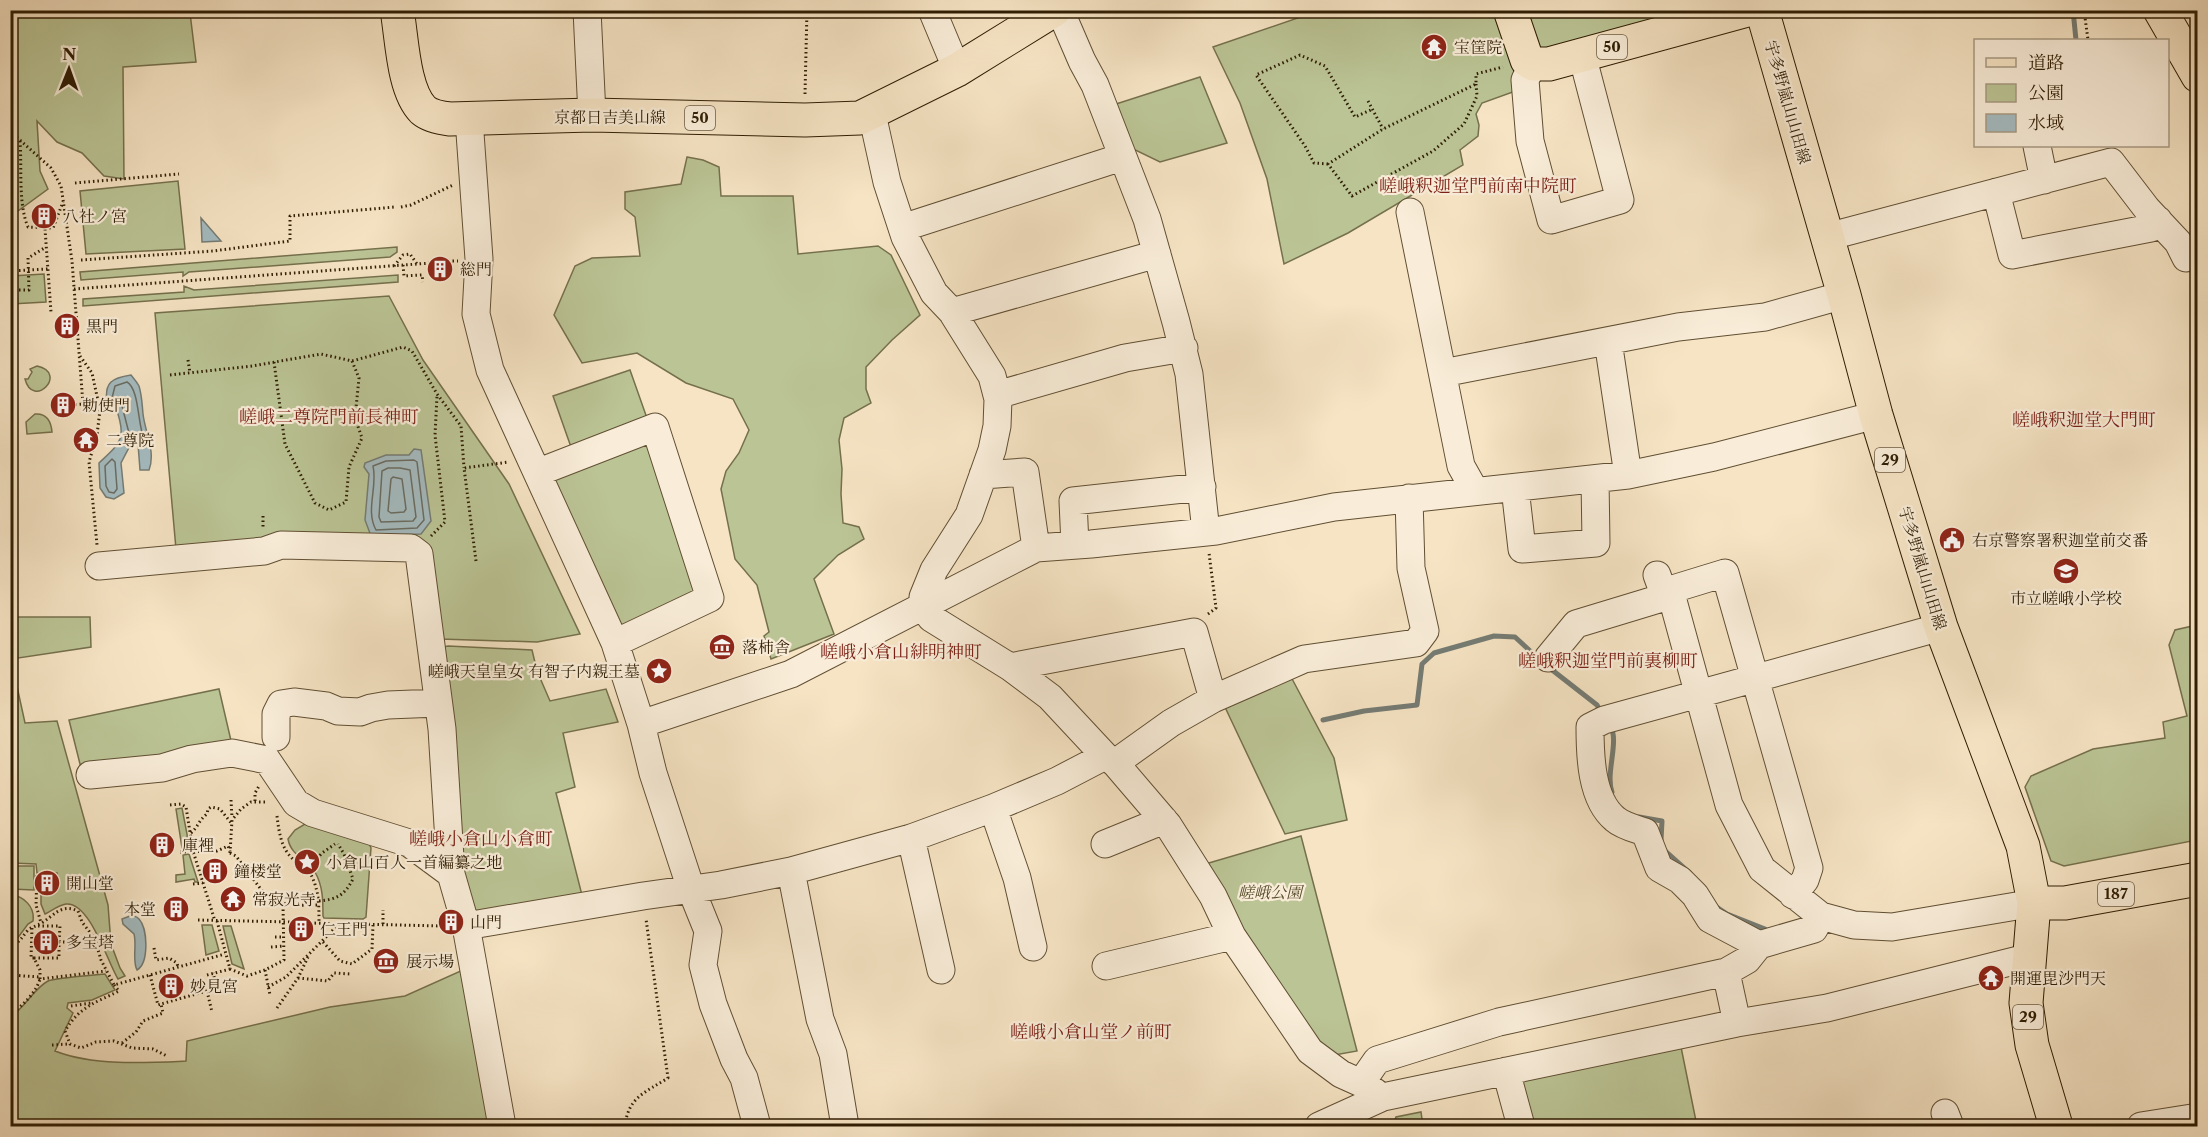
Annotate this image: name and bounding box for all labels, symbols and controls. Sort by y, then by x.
temple icon: 宝筐院 [1419,32,1449,62]
road number: 50 [1597,35,1627,59]
place label: 宝筐院 [1454,37,1502,57]
street label: 宇多野嵐山山田線 [1761,38,1815,166]
north arrow [39,39,99,99]
legend [1974,39,2169,147]
text: N [62,44,76,64]
text: 道路 [2028,52,2064,74]
text: 公園 [2028,82,2064,104]
road number: 50 [685,106,715,130]
street label: 京都日吉美山線 [554,107,666,127]
text: 水域 [2028,112,2064,134]
district label: 嵯峨釈迦堂門前南中院町 [1379,175,1577,197]
building icon: 八社ノ宮 [29,201,59,231]
place label: 八社ノ宮 [63,206,127,226]
building icon: 総門 [425,254,455,284]
place label: 総門 [460,259,492,279]
building icon: 黒門 [52,311,82,341]
place label: 黒門 [86,316,118,336]
building icon: 勅使門 [48,390,78,420]
place label: 勅使門 [82,395,130,415]
district label: 嵯峨二尊院門前長神町 [239,406,419,428]
district label: 嵯峨釈迦堂大門町 [2012,409,2156,431]
temple icon: 二尊院 [71,425,101,455]
place label: 二尊院 [106,430,154,450]
road number: 29 [1875,448,1905,472]
street label: 宇多野嵐山山田線 [1895,504,1951,632]
public building icon: 右京警察署釈迦堂前交番 [1937,525,1967,555]
place label: 右京警察署釈迦堂前交番 [1972,530,2148,550]
school or university icon: 市立嵯峨小学校 [2051,556,2081,586]
place label: 市立嵯峨小学校 [2010,588,2122,608]
museum icon: 落柿舎 [707,632,737,662]
place label: 落柿舎 [742,637,790,657]
district label: 嵯峨小倉山緋明神町 [820,641,982,663]
district label: 嵯峨釈迦堂門前裏柳町 [1518,650,1698,672]
place icon: 嵯峨天皇皇女 有智子内親王墓 [644,656,674,686]
place label: 嵯峨天皇皇女 有智子内親王墓 [428,661,640,681]
district label: 嵯峨小倉山小倉町 [409,828,553,850]
building icon: 庫裡 [147,830,177,860]
place label: 庫裡 [182,835,214,855]
place icon: 小倉山百人一首編纂之地 [292,847,322,877]
place label: 小倉山百人一首編纂之地 [326,852,502,872]
building icon: 鐘楼堂 [200,856,230,886]
place label: 鐘楼堂 [234,861,282,881]
building icon: 開山堂 [32,868,62,898]
place label: 開山堂 [66,873,114,893]
park label: 嵯峨公園 [1238,882,1305,902]
road number: 187 [2098,882,2134,906]
temple icon: 常寂光寺 [218,884,248,914]
place label: 常寂光寺 [252,889,316,909]
building icon: 本堂 [161,894,191,924]
place label: 本堂 [124,899,156,919]
building icon: 山門 [436,907,466,937]
place label: 山門 [470,912,502,932]
building icon: 仁王門 [286,914,316,944]
place label: 仁王門 [320,919,368,939]
building icon: 多宝塔 [31,927,61,957]
place label: 多宝塔 [66,932,114,952]
museum icon: 展示場 [371,946,401,976]
place label: 展示場 [406,951,454,971]
temple icon: 開運毘沙門天 [1976,963,2006,993]
place label: 開運毘沙門天 [2010,968,2106,988]
building icon: 妙見宮 [156,971,186,1001]
place label: 妙見宮 [190,976,238,996]
road number: 29 [2013,1005,2043,1029]
district label: 嵯峨小倉山堂ノ前町 [1010,1021,1172,1043]

